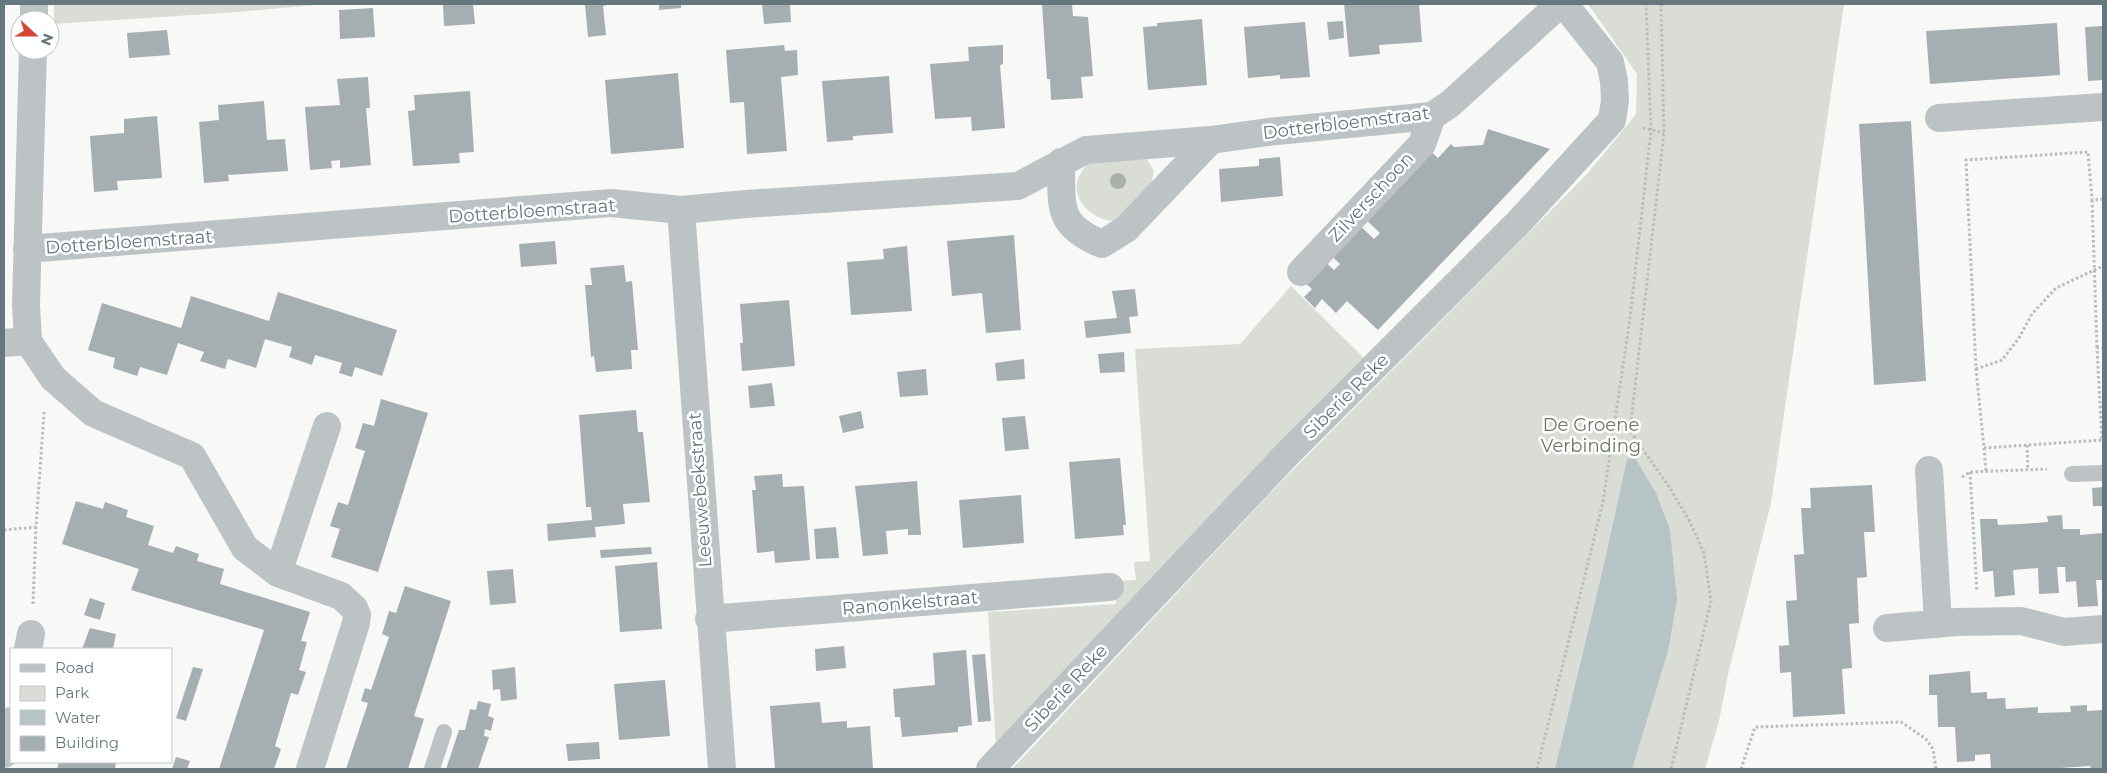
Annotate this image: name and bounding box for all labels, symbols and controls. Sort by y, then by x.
north arrow [10,10,60,60]
text: N [37,31,58,48]
street label: Dotterbloemstraat [1262,102,1430,144]
street label: Zilverschoon [1324,148,1418,246]
street label: Dotterbloemstraat [448,194,616,228]
street label: Dotterbloemstraat [45,225,213,259]
street label: Siberie Reke [1299,349,1393,443]
street label: Leeuwebekstraat [684,412,716,568]
park label: De Groene Verbinding [1541,414,1641,457]
street label: Ranonkelstraat [841,586,979,620]
street label: Siberie Reke [1020,640,1112,736]
legend [10,648,172,763]
text: Road [55,658,94,677]
text: Park [55,683,89,702]
text: Water [55,708,101,727]
text: Building [55,733,119,752]

